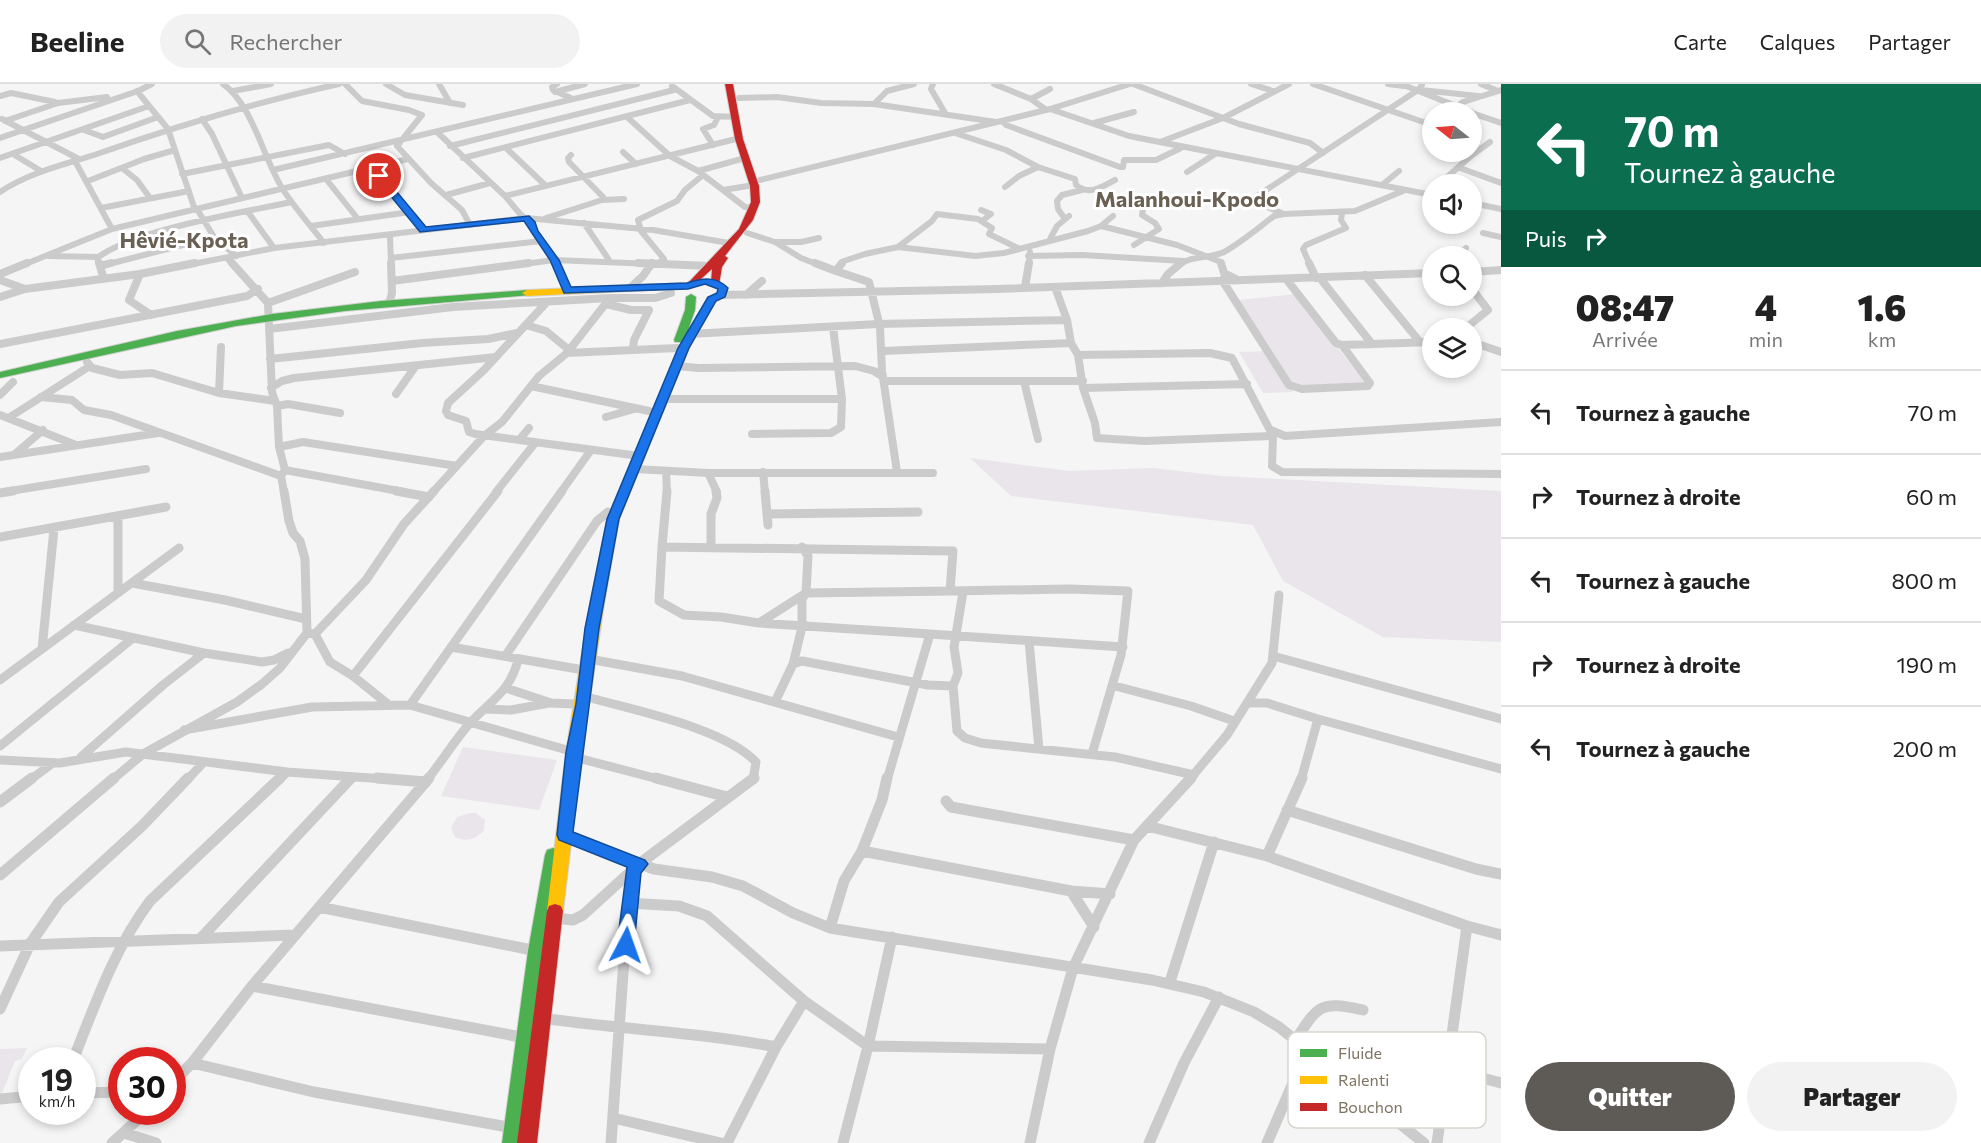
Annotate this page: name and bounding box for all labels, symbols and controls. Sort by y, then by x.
search box [160,14,580,68]
text: Beeline [30,24,124,58]
icon: search [181,25,214,58]
text: Rechercher [229,28,342,55]
text: Carte [1674,29,1727,54]
text: Calques [1760,29,1835,54]
text: Partager [1868,29,1951,54]
north arrow [1422,102,1482,162]
map controls [1422,102,1482,378]
text: 70 m [1624,104,1719,156]
icon: left [1525,108,1603,186]
pin [353,150,404,201]
text: Tournez à gauche [1624,156,1835,189]
icon: arrive [362,159,395,192]
button: sound [1422,174,1482,234]
district label: Malanhoui-Kpodo [1095,185,1279,212]
icon: right [1579,222,1612,255]
text: Puis [1525,225,1567,252]
district label: Hêvié-Kpota [119,226,249,253]
button: search [1422,246,1482,306]
text: 08:47 [1576,284,1674,328]
text: 4 [1755,284,1777,328]
text: 1.6 [1858,284,1906,328]
button: layers [1422,318,1482,378]
text: Arrivée [1592,327,1658,351]
text: min [1749,327,1783,351]
text: km [1868,327,1896,351]
icon: left [1525,396,1558,429]
text: Tournez à gauche [1576,399,1750,426]
text: 70 m [1908,399,1957,426]
icon: right [1525,480,1558,513]
text: Tournez à droite [1576,483,1741,510]
text: 60 m [1906,483,1957,510]
icon: left [1525,564,1558,597]
text: Tournez à gauche [1576,567,1750,594]
text: 800 m [1892,567,1957,594]
icon: right [1525,648,1558,681]
text: Tournez à droite [1576,651,1741,678]
text: 190 m [1896,651,1957,678]
icon: left [1525,732,1558,765]
text: Tournez à gauche [1576,735,1750,762]
text: 200 m [1893,735,1957,762]
position arrow [594,913,658,977]
legend [1288,1032,1486,1128]
text: Fluide [1338,1043,1382,1062]
speed limit sign: 30 [108,1047,186,1125]
text: 19 [41,1060,73,1097]
button: Quitter [1525,1062,1735,1131]
button: Partager [1747,1062,1957,1131]
text: Ralenti [1338,1070,1389,1089]
text: km/h [39,1092,75,1110]
text: Bouchon [1338,1097,1403,1116]

